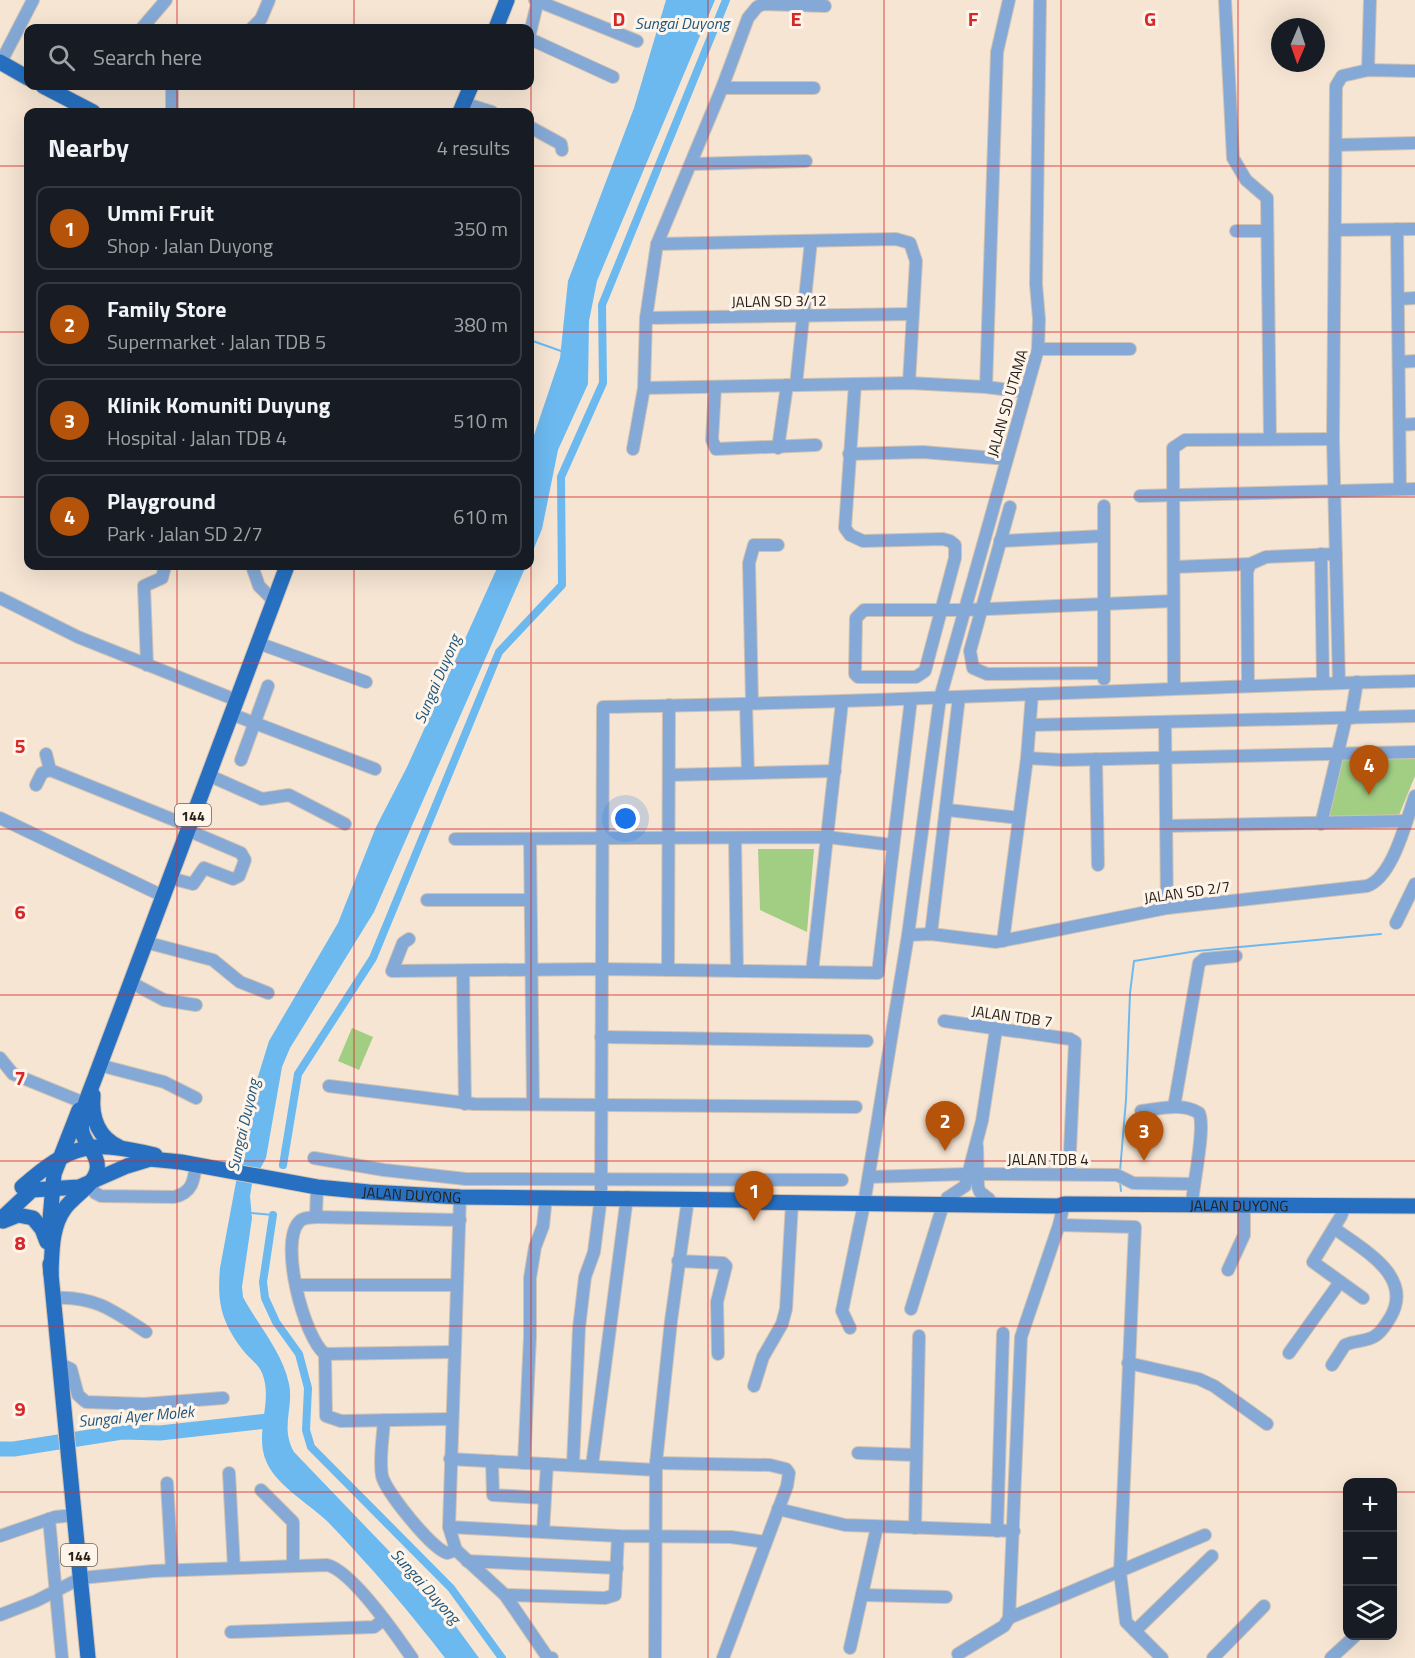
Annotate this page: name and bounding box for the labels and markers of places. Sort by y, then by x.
pin: 4 [1350,746,1388,795]
pin: 2 [926,1102,964,1151]
pin: 3 [1124,1112,1164,1161]
pin: 1 [734,1172,774,1221]

